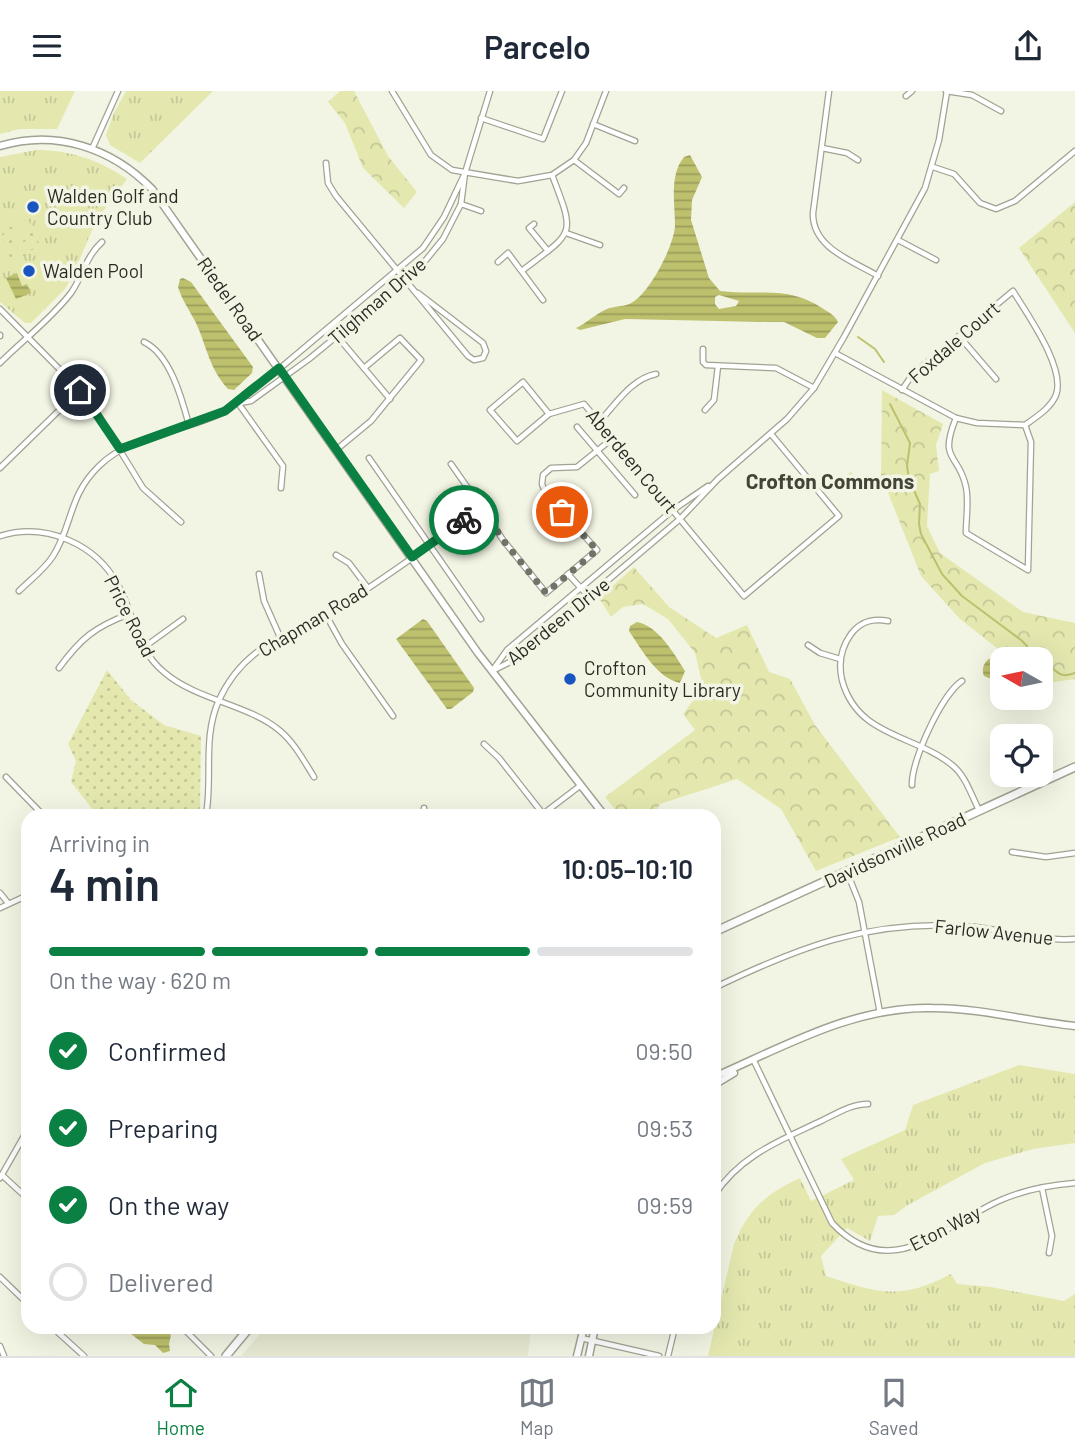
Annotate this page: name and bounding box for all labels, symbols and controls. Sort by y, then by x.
icon: menu [28,27,66,65]
text: Parcelo [484,27,591,65]
icon: share [1009,27,1047,65]
place label: Walden Golf and Country Club [47,184,179,229]
marker: Walden Golf and Country Club [25,199,41,215]
street label: Riedel Road [193,252,268,345]
street label: Tilghman Drive [323,252,430,349]
place label: Walden Pool [43,259,143,282]
marker: Walden Pool [21,263,37,279]
street label: Foxdale Court [903,296,1004,387]
pin [50,360,110,420]
icon: home [61,371,99,409]
street label: Aberdeen Court [582,404,683,518]
district label: Crofton Commons [746,468,914,493]
pin [532,482,592,542]
courier [429,485,499,555]
icon: bag [543,493,581,531]
icon: bike [445,501,483,539]
street label: Price Road [100,571,161,661]
street label: Aberdeen Drive [502,572,614,669]
street label: Chapman Road [254,578,372,661]
north arrow [990,647,1054,711]
map controls [990,647,1053,787]
place label: Crofton Community Library [584,656,741,701]
marker: Crofton Community Library [562,671,578,687]
button: locate [990,724,1053,787]
street label: Davidsonville Road [820,807,969,892]
text: Arriving in [49,829,150,857]
text: 10:05–10:10 [562,853,693,884]
text: 4 min [49,855,160,910]
street label: Farlow Avenue [934,914,1054,949]
text: On the way · 620 m [49,966,231,994]
icon: check [49,1032,87,1070]
text: Confirmed [108,1035,227,1066]
text: 09:50 [635,1037,693,1065]
icon: check [49,1109,87,1147]
text: Preparing [108,1112,218,1143]
text: 09:53 [637,1114,693,1142]
icon: check [49,1186,87,1224]
text: On the way [108,1189,229,1220]
text: 09:59 [636,1191,693,1219]
street label: Eton Way [905,1200,984,1255]
text: Delivered [108,1266,214,1297]
tab: Home [156,1374,205,1439]
tab: Map [518,1374,556,1439]
tab: Saved [869,1374,919,1439]

